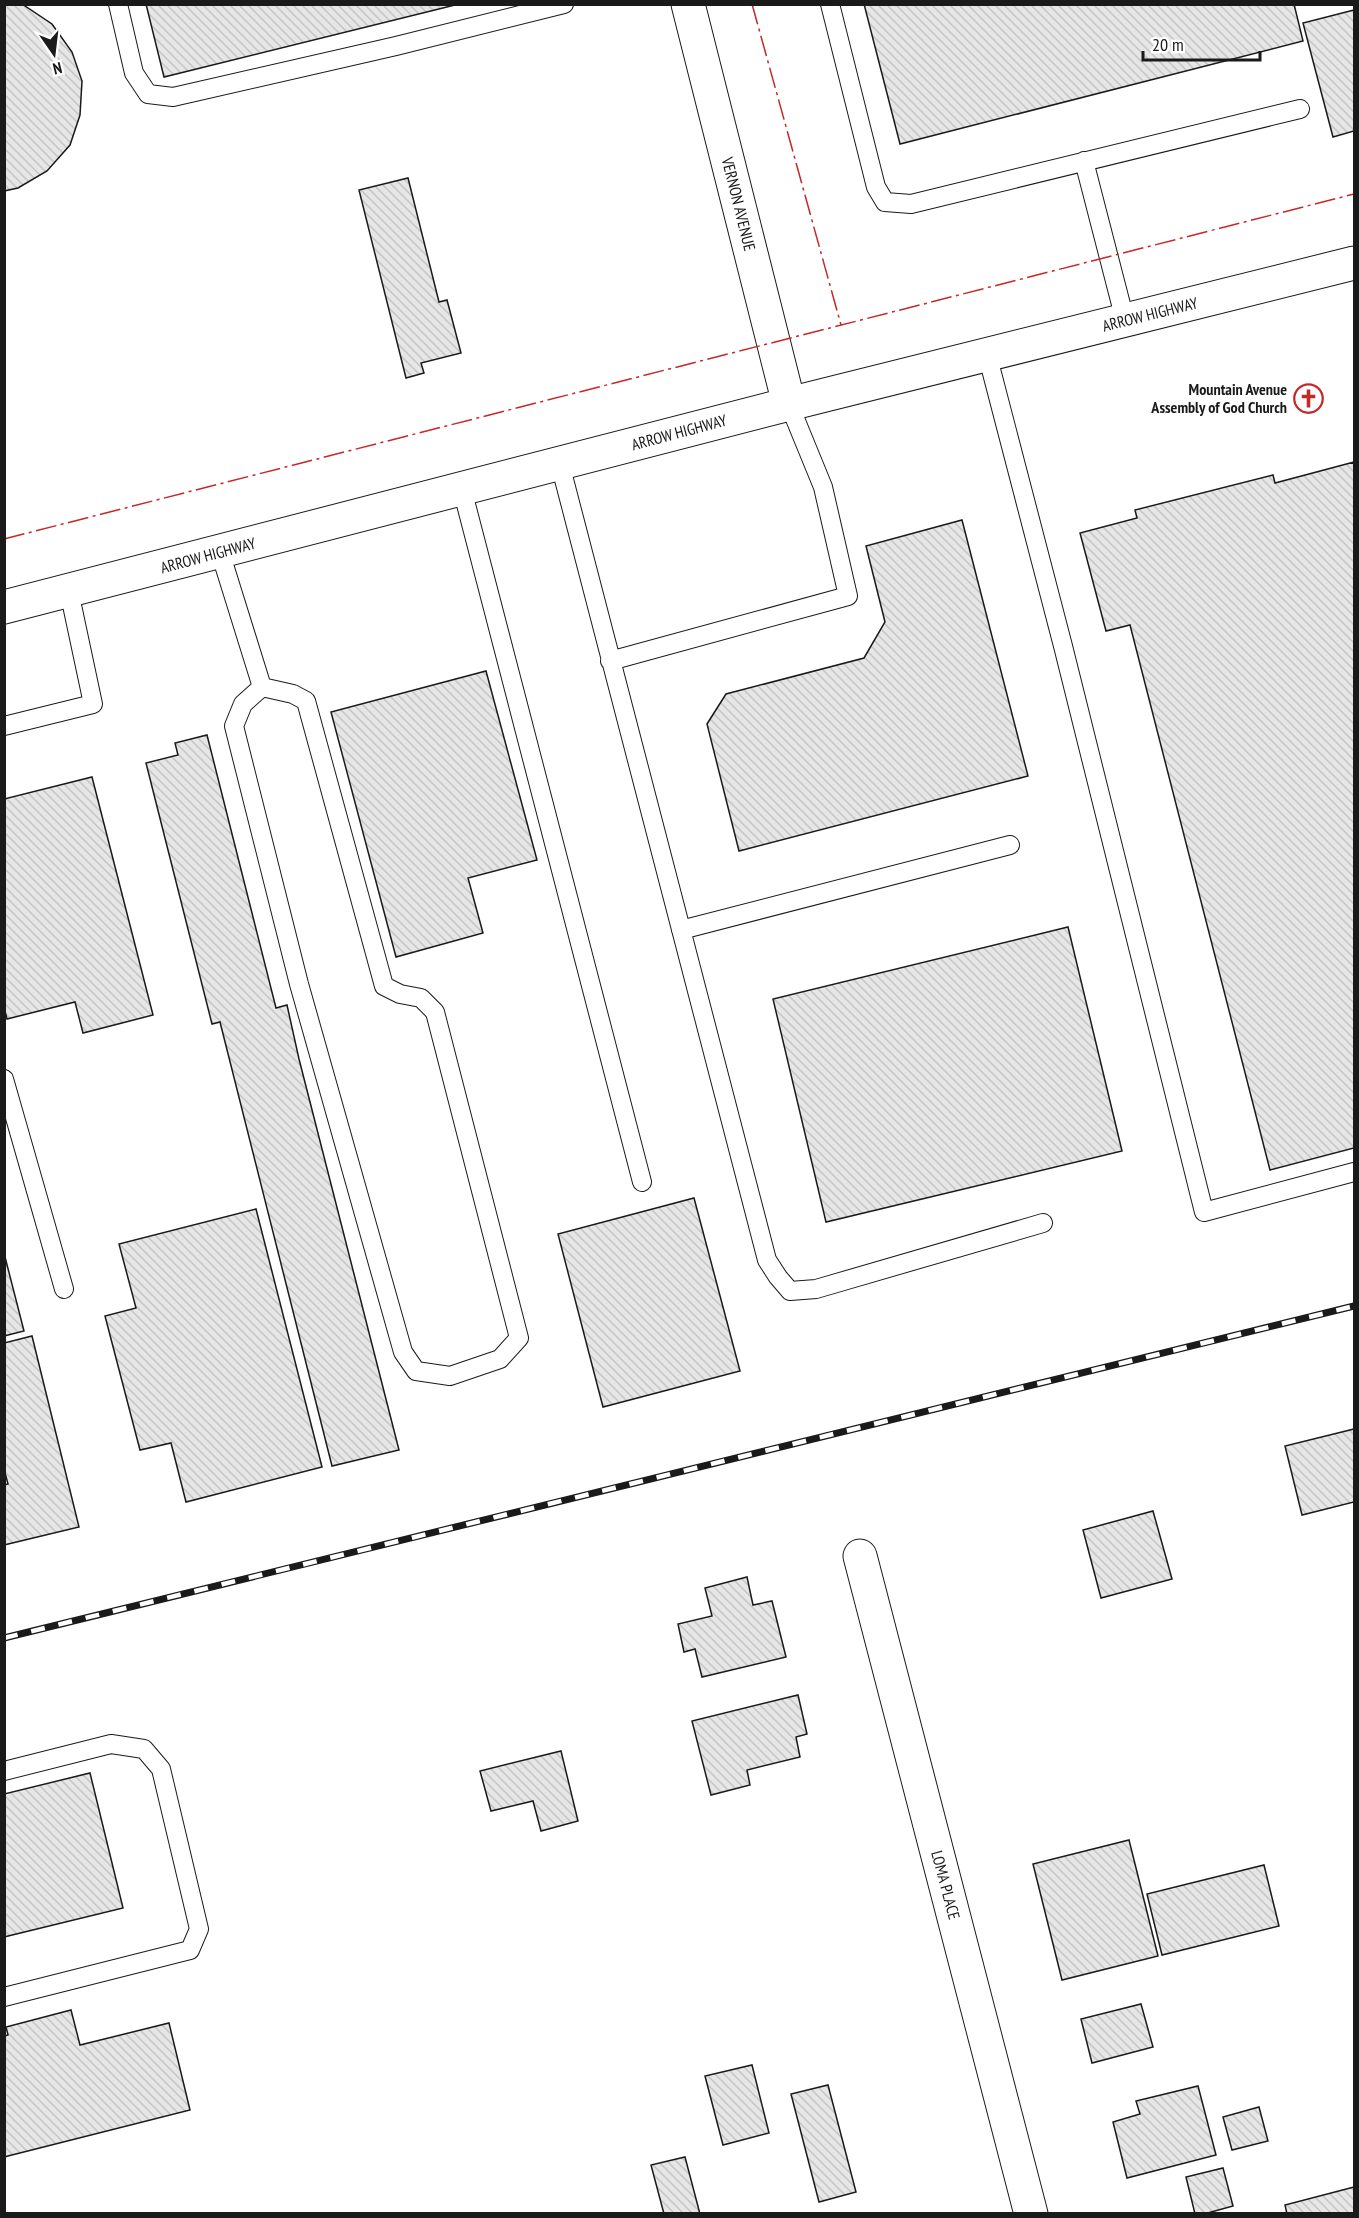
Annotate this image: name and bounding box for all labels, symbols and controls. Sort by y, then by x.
north arrow [24,24,84,84]
scale bar [1143,24,1260,62]
text: 20 m [1152,33,1184,56]
text: N [51,58,64,79]
street label: VERNON AVENUE [717,154,760,253]
street label: ARROW HIGHWAY [1100,292,1201,336]
place label: Mountain Avenue Assembly of God Church [1150,379,1287,417]
church icon: Mountain Avenue Assembly of God Church [1292,382,1324,414]
street label: ARROW HIGHWAY [629,409,730,454]
street label: ARROW HIGHWAY [158,532,259,577]
street label: LOMA PLACE [927,1848,965,1922]

